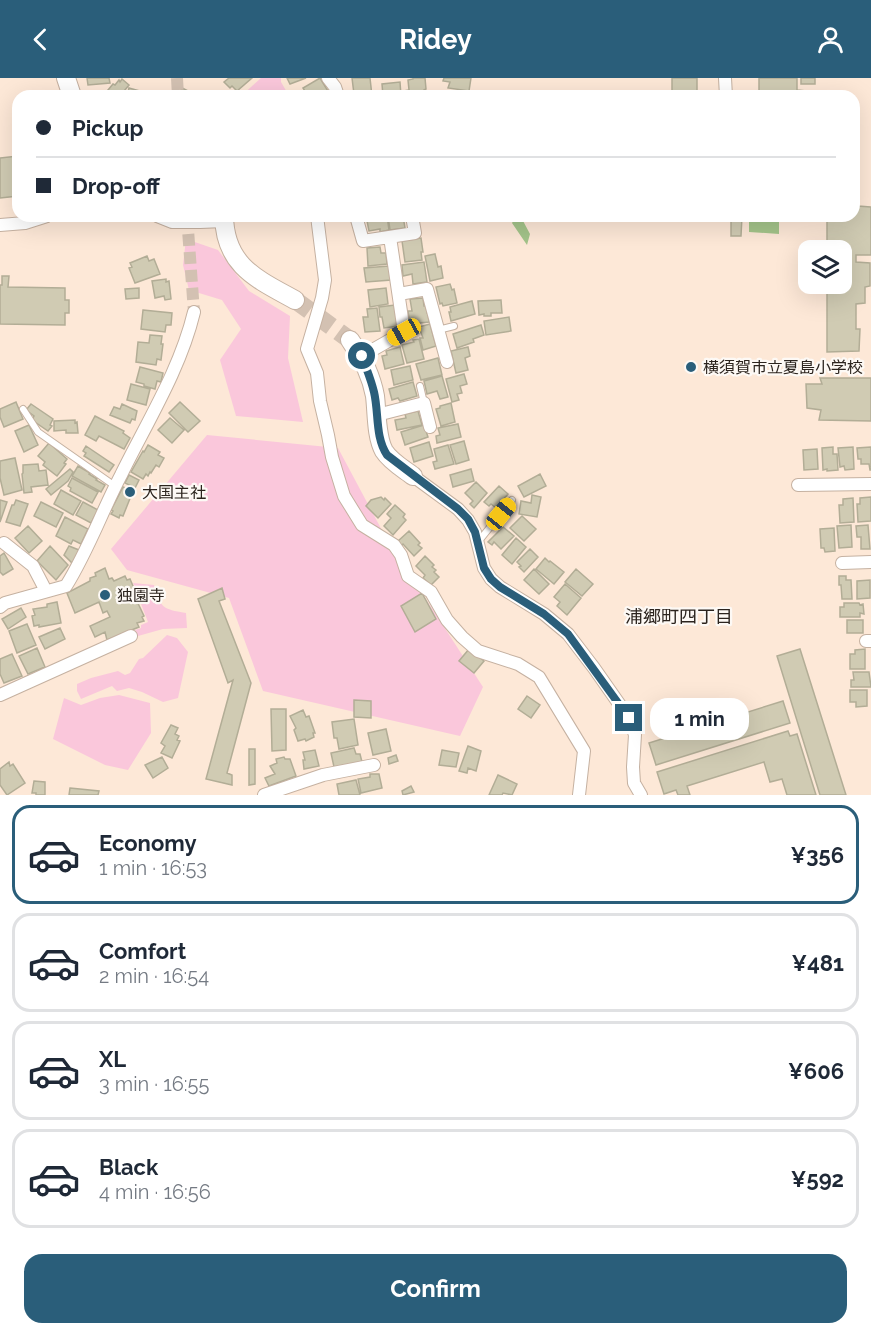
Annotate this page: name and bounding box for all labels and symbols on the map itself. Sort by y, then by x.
car [384,315,424,349]
route start [348,342,375,369]
place label: 横須賀市立夏島小学校 [703,358,863,377]
marker: 横須賀市立夏島小学校 [684,360,698,374]
place label: 大国主社 [142,483,206,502]
marker: 大国主社 [123,485,137,499]
car [483,494,519,534]
place label: 独園寺 [117,586,165,605]
marker: 独園寺 [98,588,112,602]
district label: 浦郷町四丁目 [625,606,733,627]
callout: 1 min [650,697,749,739]
route end [615,704,642,731]

